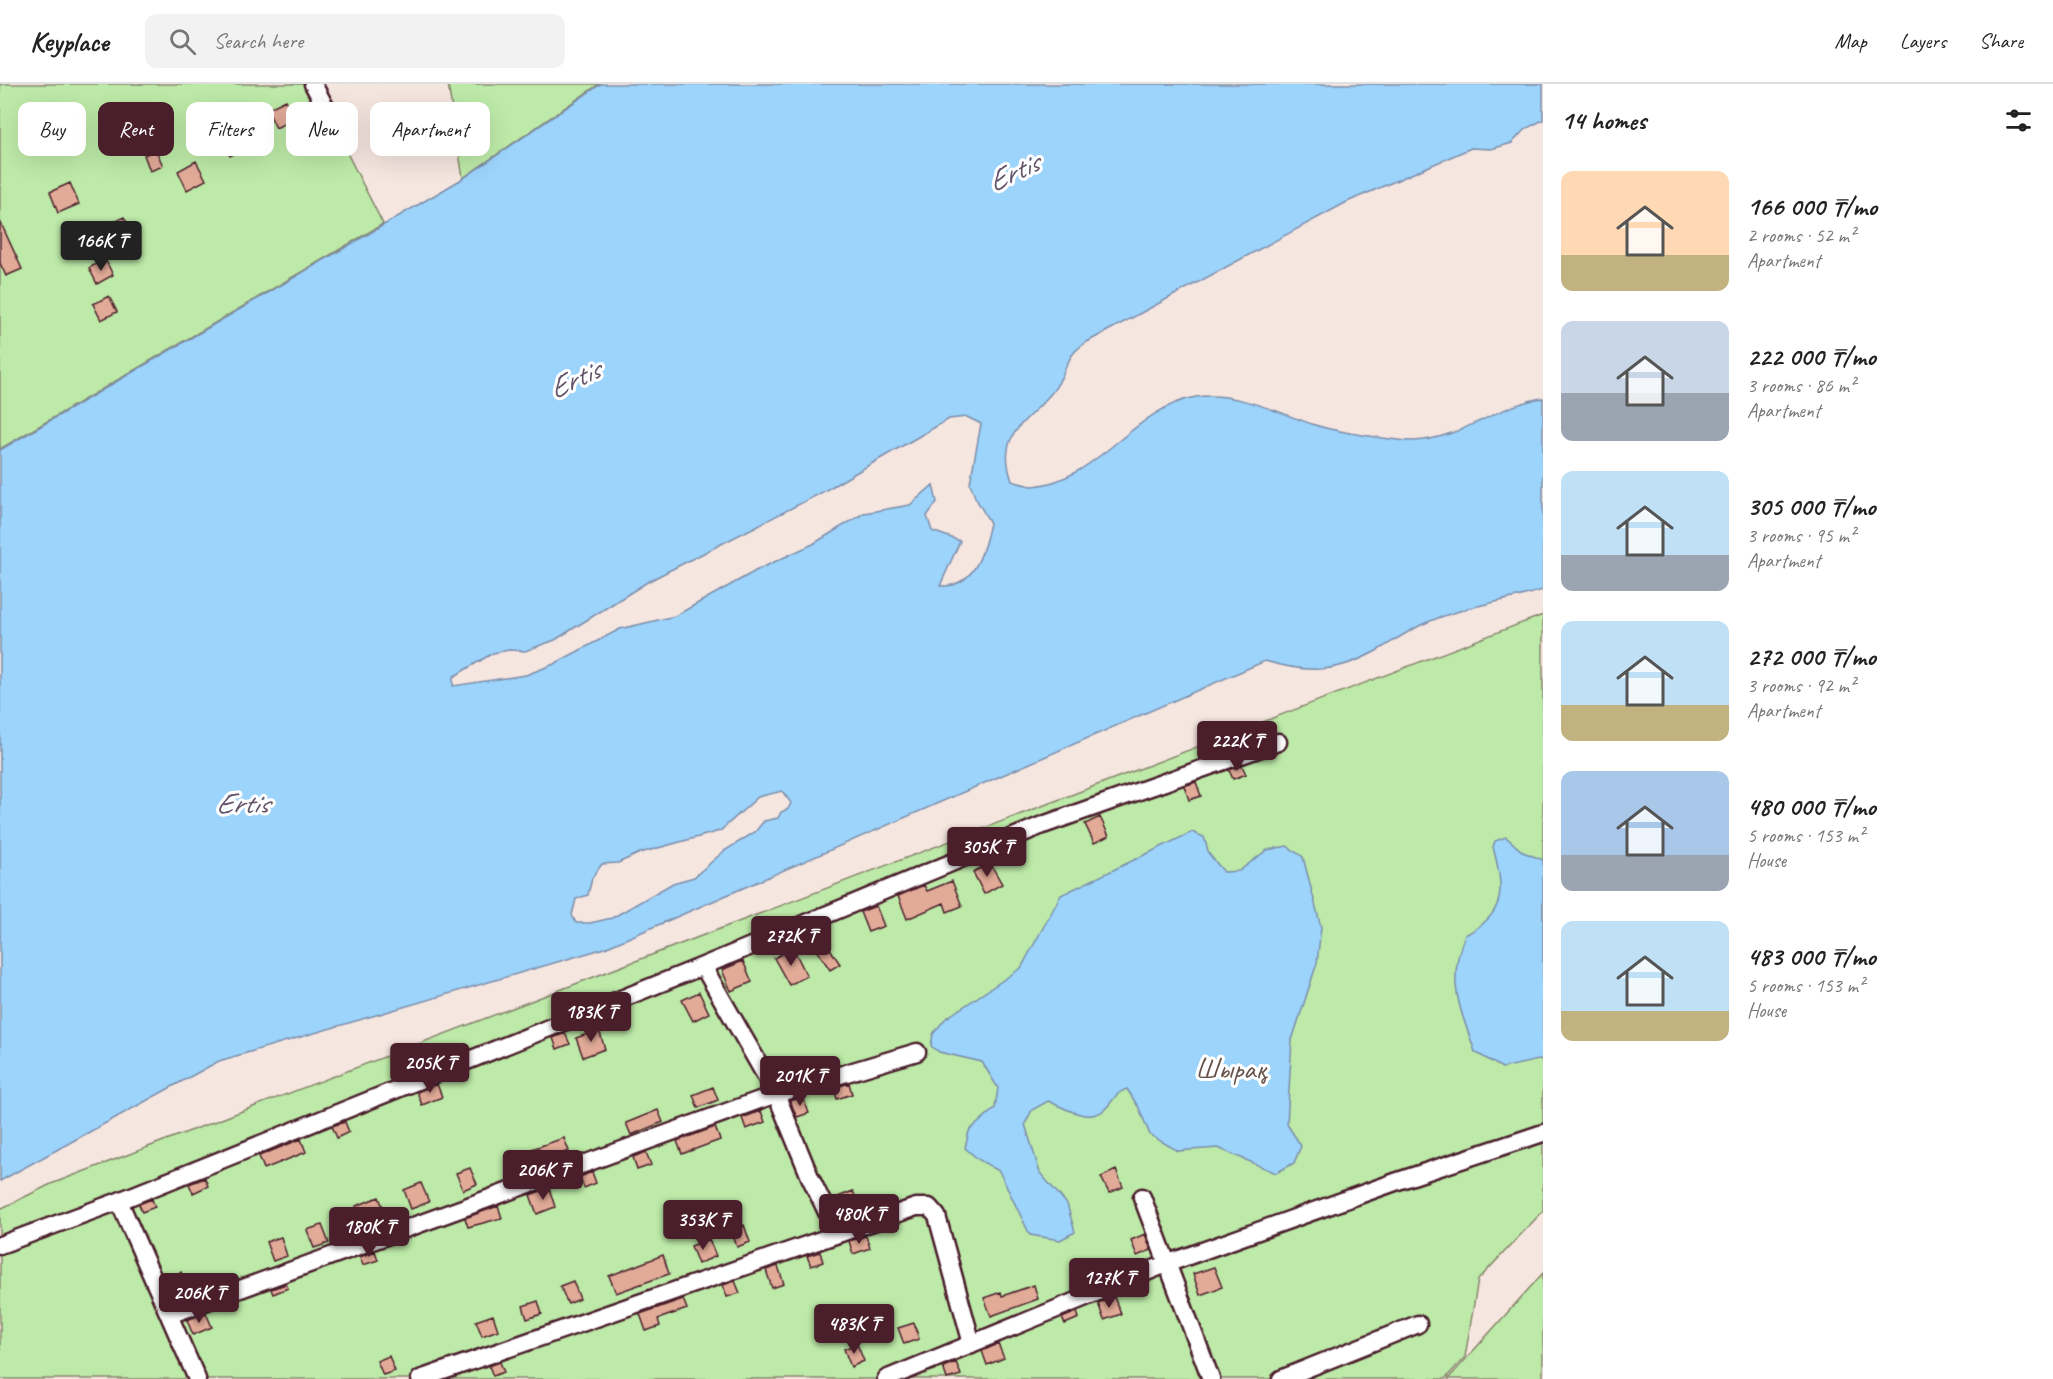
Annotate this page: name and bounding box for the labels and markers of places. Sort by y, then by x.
pin: 166K ₸ [52,221,150,272]
pin: 222K ₸ [1188,721,1286,772]
pin: 305K ₸ [938,827,1036,878]
pin: 272K ₸ [742,916,840,967]
pin: 183K ₸ [542,992,640,1043]
pin: 205K ₸ [381,1043,479,1094]
pin: 201K ₸ [751,1056,849,1107]
pin: 206K ₸ [494,1150,592,1201]
pin: 480K ₸ [810,1194,908,1245]
pin: 353K ₸ [654,1200,752,1251]
pin: 180K ₸ [320,1207,418,1258]
pin: 127K ₸ [1060,1258,1158,1309]
pin: 206K ₸ [150,1273,248,1324]
pin: 483K ₸ [805,1304,903,1355]

